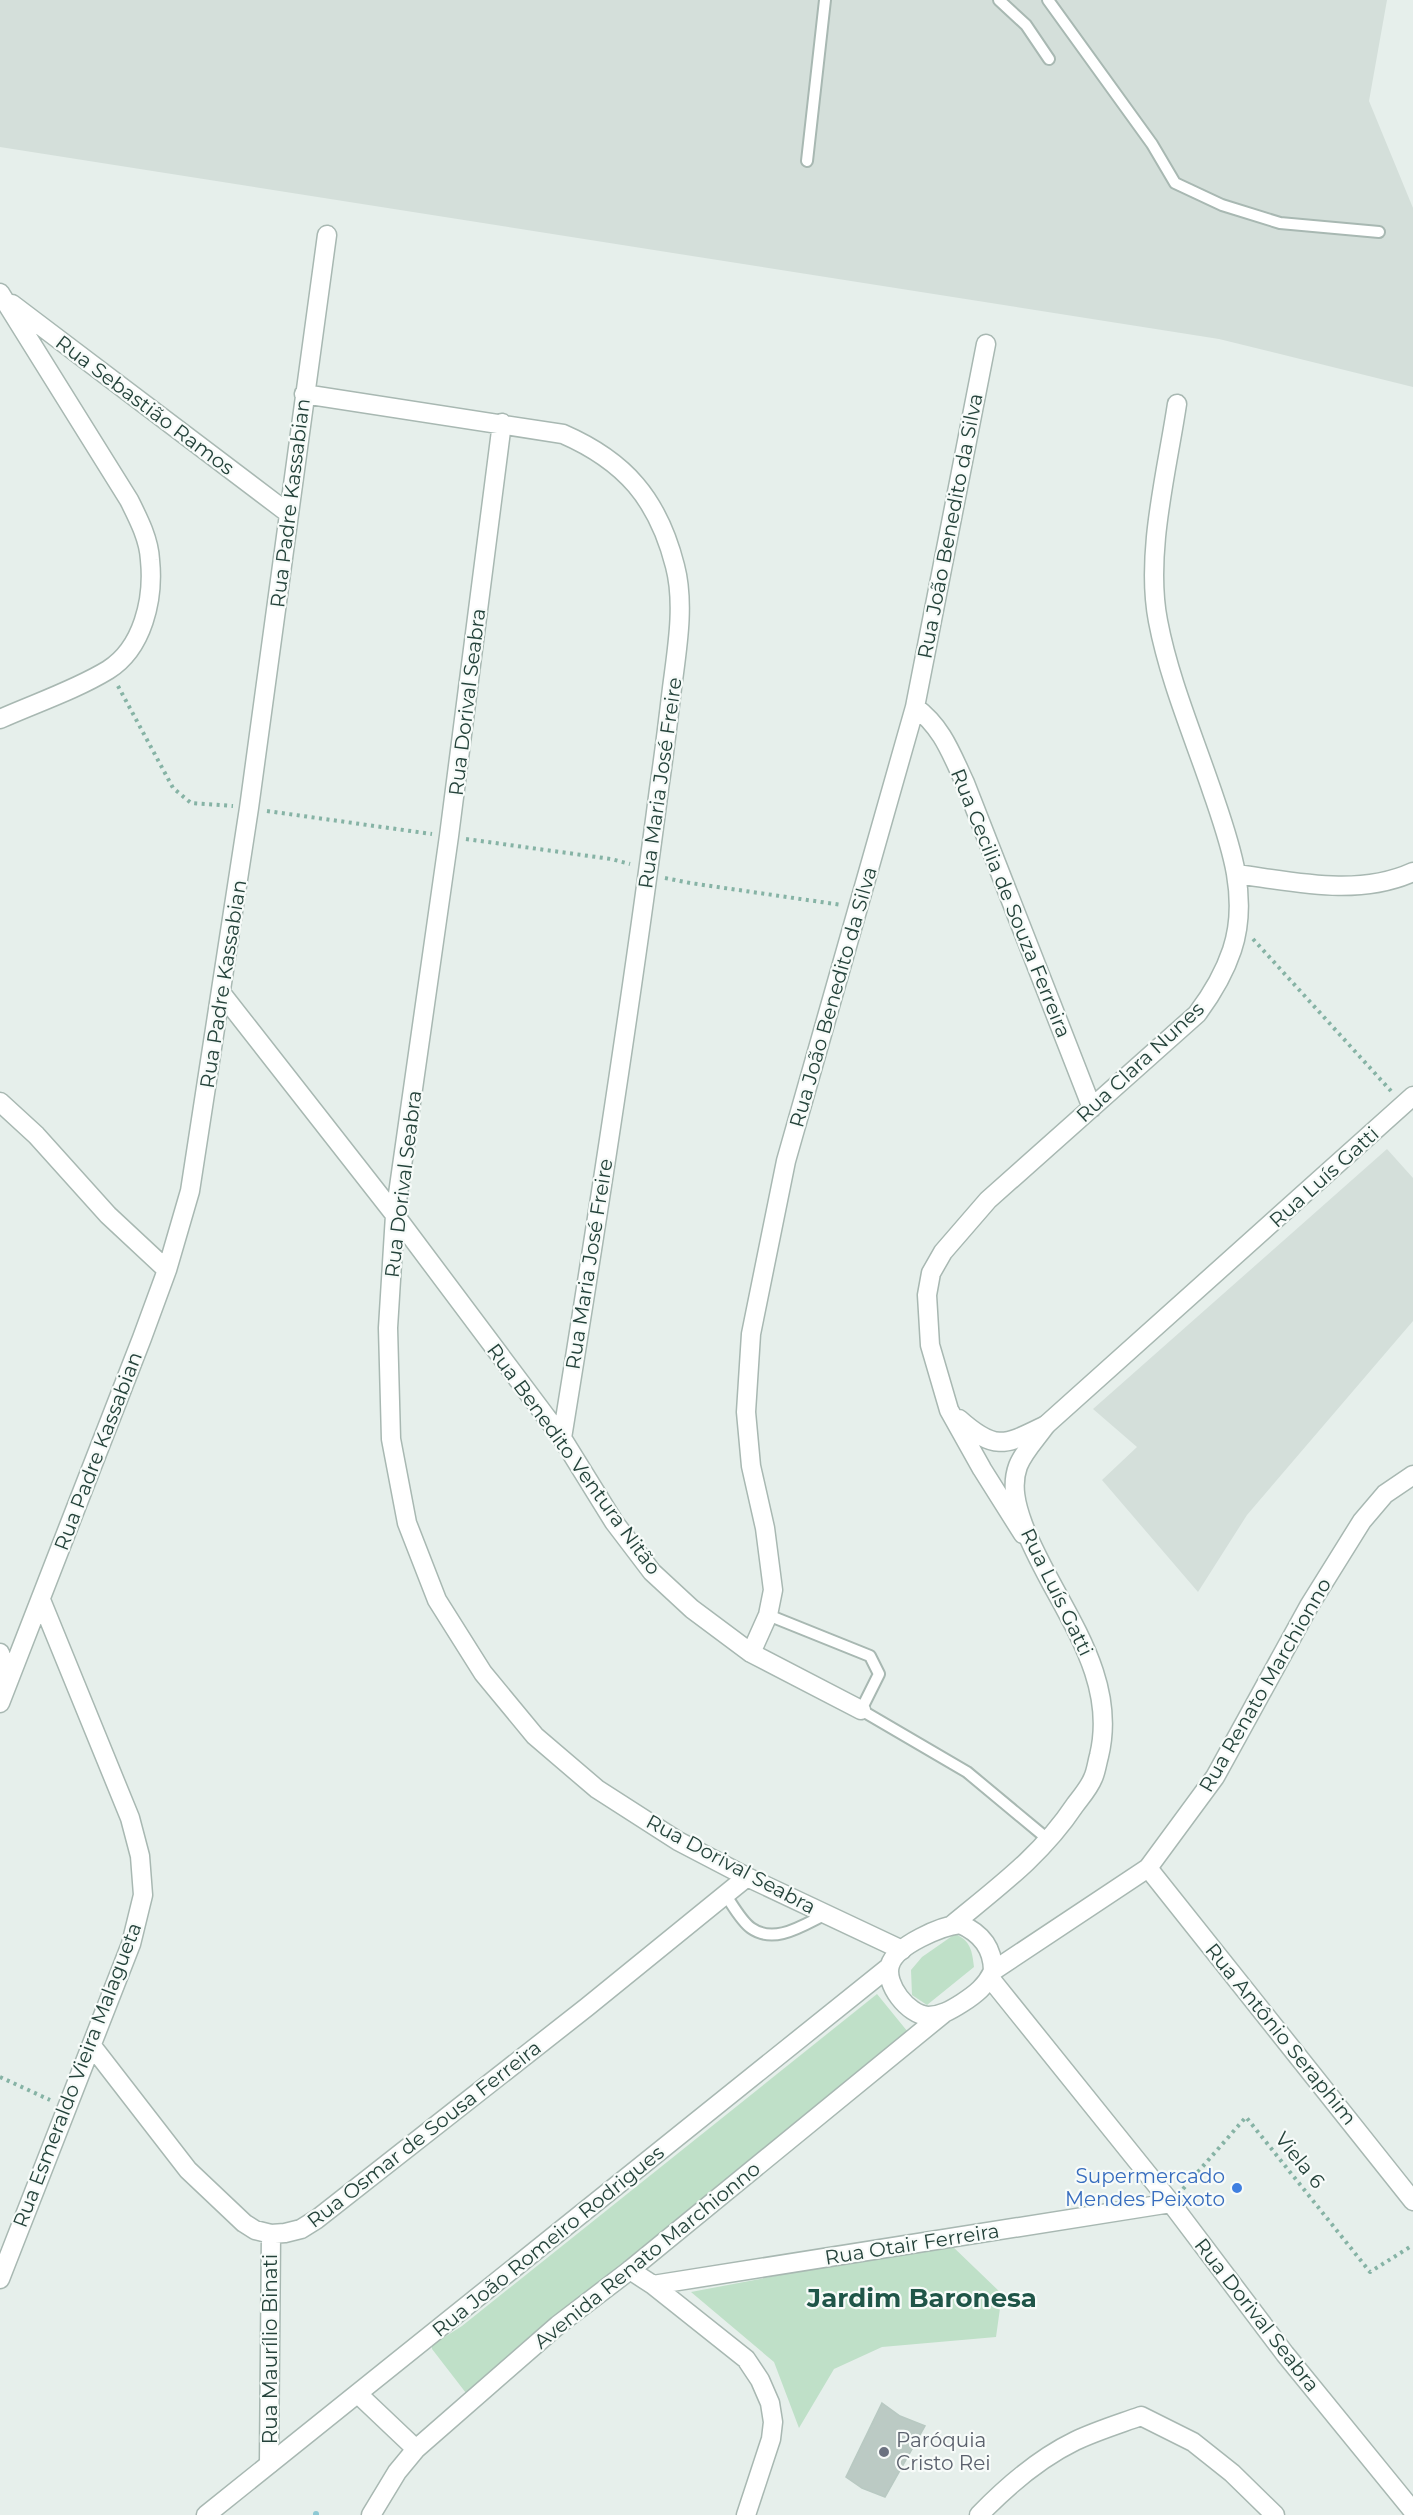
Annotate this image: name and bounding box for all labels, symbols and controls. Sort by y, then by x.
street label: Rua Sebastião Ramos [51,330,239,480]
street label: Rua João Benedito da Silva [912,391,988,661]
street label: Rua Padre Kassabian [265,397,315,609]
street label: Rua Dorival Seabra [444,607,490,797]
street label: Rua Maria José Freire [633,676,687,890]
street label: Rua Cecilia de Souza Ferreira [946,765,1076,1041]
street label: Rua João Benedito da Silva [784,864,882,1130]
street label: Rua Padre Kassabian [195,878,251,1090]
street label: Rua Clara Nunes [1071,997,1209,1127]
street label: Rua Dorival Seabra [380,1089,426,1279]
street label: Rua Luís Gatti [1264,1122,1384,1232]
street label: Rua Maria José Freire [560,1157,618,1371]
street label: Rua Benedito Ventura Nitão [482,1339,666,1579]
street label: Rua Padre Kassabian [49,1348,147,1554]
street label: Rua Luís Gatti [1016,1524,1098,1660]
street label: Rua Renato Marchionno [1194,1574,1336,1796]
street label: Rua Dorival Seabra [642,1809,820,1919]
street label: Rua Esmeraldo Vieira Malagueta [8,1919,146,2231]
street label: Rua Antônio Seraphim [1200,1938,1362,2130]
street label: Rua Osmar de Sousa Ferreira [302,2035,546,2233]
street label: Viela 6 [1270,2127,1330,2193]
street label: Rua João Romeiro Rodrigues [427,2140,669,2342]
street label: Avenida Renato Marchionno [529,2156,765,2354]
place label: Supermercado Mendes Peixoto [1065,2164,1225,2211]
marker: Supermercado Mendes Peixoto [1230,2181,1244,2195]
street label: Rua Otair Ferreira [823,2218,1001,2270]
street label: Rua Dorival Seabra [1189,2233,1325,2397]
street label: Rua Maurílio Binati [258,2254,282,2444]
district label: Jardim Baronesa [806,2282,1037,2314]
place label: Paróquia Cristo Rei [896,2428,991,2475]
marker: Paróquia Cristo Rei [877,2445,891,2459]

